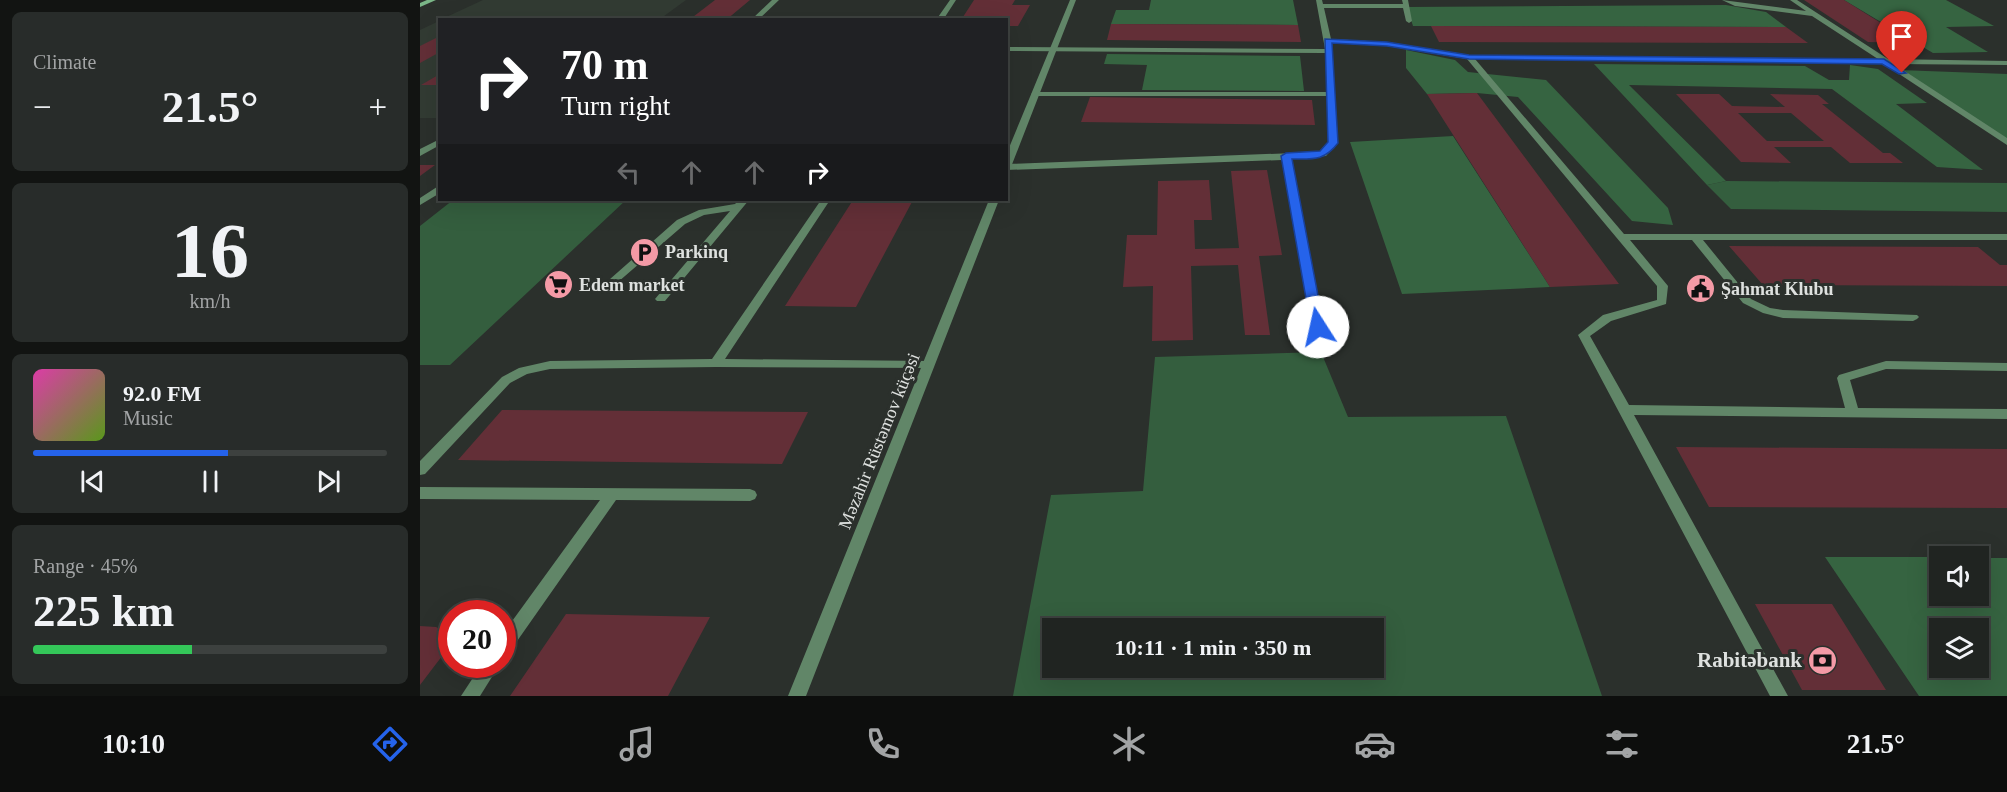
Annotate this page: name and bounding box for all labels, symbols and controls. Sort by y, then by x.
pin [1876,11,1927,73]
icon: arrive [1885,20,1918,53]
icon: right [462,42,540,120]
text: 70 m [561,42,649,88]
text: Climate [33,51,96,73]
text: 21.5° [162,82,258,132]
text: − [33,89,52,125]
text: + [368,89,387,125]
text: Turn right [561,91,670,121]
icon: left [612,156,645,189]
icon: ahead [675,156,708,189]
icon: ahead [738,156,771,189]
icon: right [801,156,834,189]
text: 16 [171,207,249,294]
parking icon: Parkinq [628,236,660,268]
place label: Parkinq [665,242,728,262]
supermarket icon: Edem market [542,269,574,301]
public building icon: Şahmat Klubu [1684,273,1716,305]
place label: Edem market [579,275,684,295]
place label: Şahmat Klubu [1721,279,1834,299]
text: km/h [189,290,231,312]
position arrow [1286,295,1350,359]
street label: Məzahir Rüstəmov küçəsi [835,350,923,532]
text: 92.0 FM [123,381,201,406]
text: Music [123,407,173,429]
icon: previous [76,465,109,498]
icon: pause [194,465,227,498]
icon: next [312,465,345,498]
map controls [1929,546,1989,678]
button: sound [1929,546,1989,606]
text: Range · 45% [33,555,137,577]
text: 225 km [33,586,174,636]
speed limit sign: 20 [438,600,516,678]
button: layers [1929,618,1989,678]
text: 10:11 · 1 min · 350 m [1115,635,1311,660]
bank icon: Rabitəbank [1807,644,1839,676]
place label: Rabitəbank [1697,648,1802,672]
icon: directions [369,723,411,765]
icon: music [616,723,658,765]
icon: phone [862,723,904,765]
icon: climate [1108,723,1150,765]
icon: car [1354,723,1396,765]
icon: filters [1601,723,1643,765]
text: 10:10 [102,729,165,759]
text: 21.5° [1847,729,1905,759]

